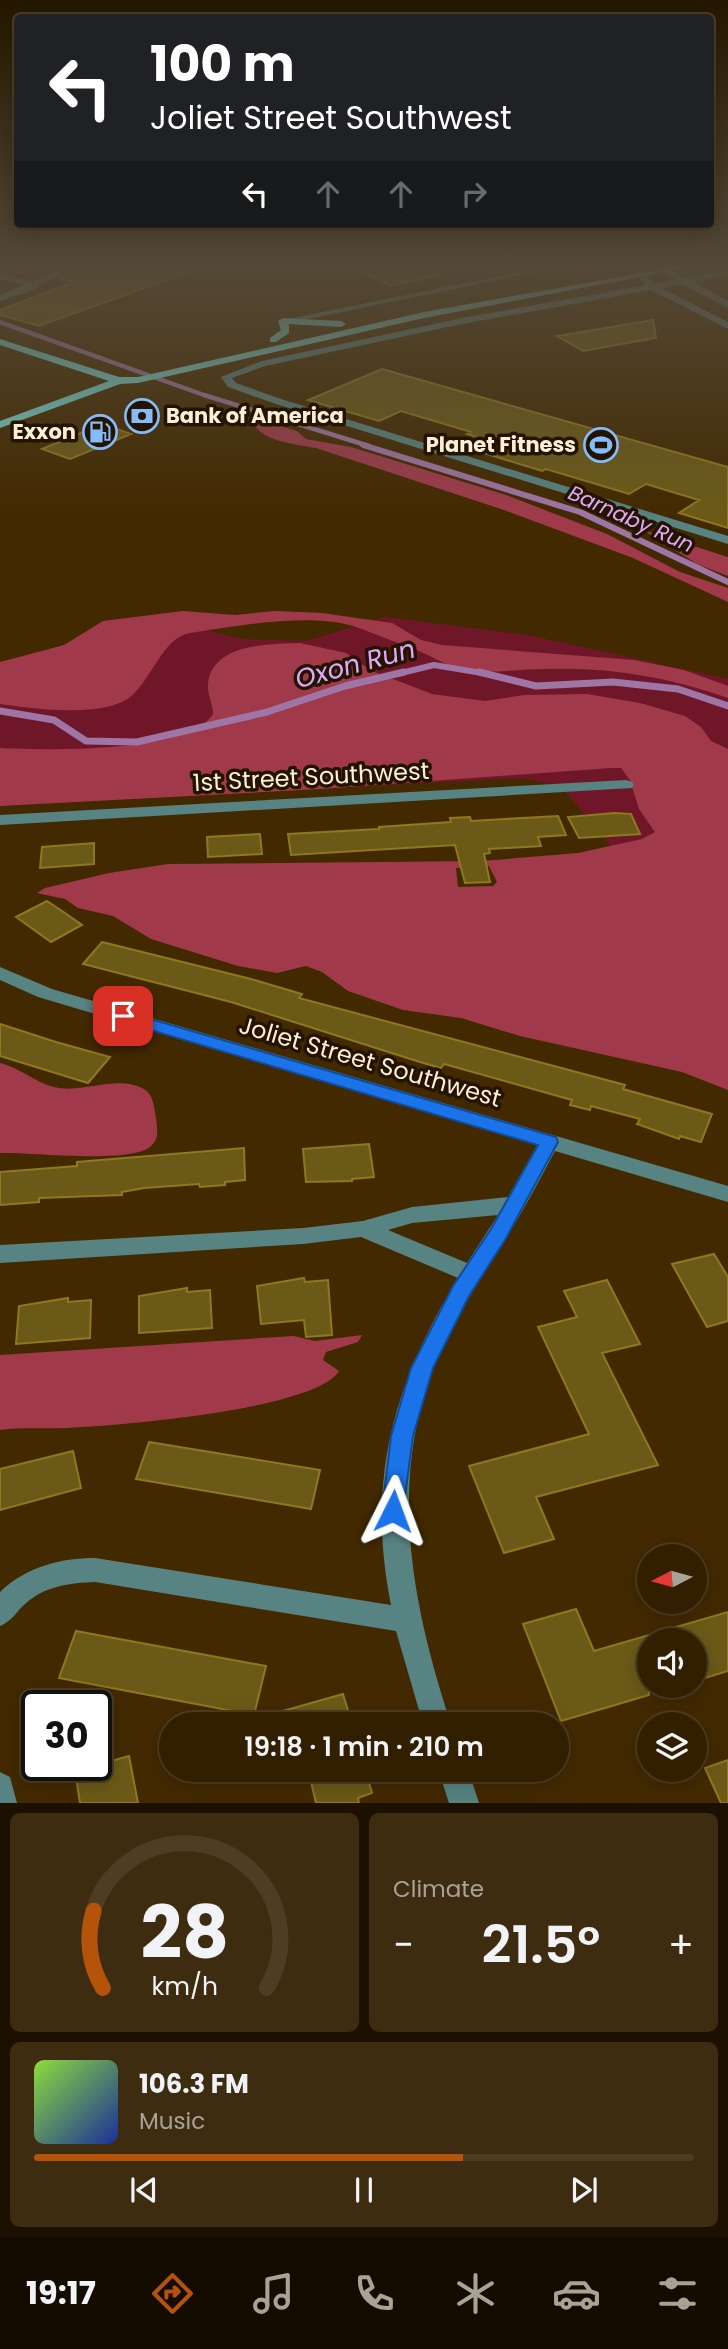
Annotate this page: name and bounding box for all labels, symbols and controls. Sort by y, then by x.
text: 100 m [150,30,295,98]
icon: left [35,42,126,133]
text: Joliet Street Southwest [150,95,512,140]
icon: left [236,175,274,213]
icon: ahead [309,175,347,213]
icon: ahead [382,175,420,213]
icon: right [455,175,493,213]
bank icon: Bank of America [123,397,161,435]
place label: Bank of America [166,401,344,430]
fuel station icon: Exxon [81,413,119,451]
place label: Exxon [12,417,76,446]
sports icon: Planet Fitness [582,426,620,464]
place label: Planet Fitness [426,430,576,459]
water label: Barnaby Run [564,478,699,559]
water label: Oxon Run [291,631,419,697]
street label: 1st Street Southwest [192,754,430,799]
pin [93,986,153,1046]
icon: arrive [104,997,142,1035]
street label: Joliet Street Southwest [235,1008,505,1115]
position arrow [356,1474,430,1548]
north arrow [637,1544,707,1614]
map controls [637,1544,707,1782]
button: sound [637,1628,707,1698]
speed limit sign: 30 [21,1690,112,1781]
button: layers [637,1712,707,1782]
text: 19:18 · 1 min · 210 m [244,1729,484,1765]
text: Climate [393,1873,484,1905]
text: 28 [140,1883,229,1984]
text: 21.5° [482,1908,600,1981]
text: − [393,1918,414,1971]
text: + [668,1918,694,1971]
text: km/h [151,1969,218,2004]
text: 106.3 FM [139,2066,249,2102]
text: Music [139,2105,205,2137]
icon: previous [125,2171,163,2209]
icon: pause [345,2171,383,2209]
icon: next [565,2171,603,2209]
icon: directions [148,2269,197,2318]
icon: music [249,2269,298,2318]
icon: phone [350,2269,399,2318]
icon: climate [451,2269,500,2318]
icon: car [552,2269,601,2318]
icon: filters [653,2269,702,2318]
text: 19:17 [26,2270,96,2315]

